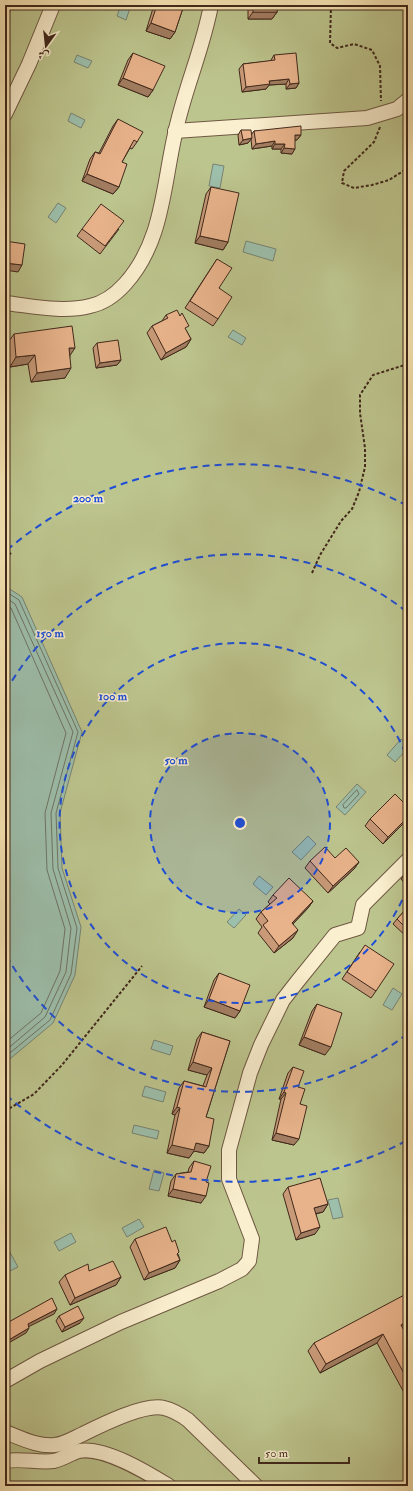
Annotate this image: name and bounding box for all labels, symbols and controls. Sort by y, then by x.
north arrow [26,26,66,66]
text: ش [37,47,50,63]
text: 200 m [73,491,104,506]
text: 150 m [36,626,64,641]
text: 100 m [99,689,128,704]
text: 50 m [164,753,188,768]
centre of rings [233,816,247,830]
scale bar [259,1439,349,1465]
text: 50 m [265,1446,289,1461]

